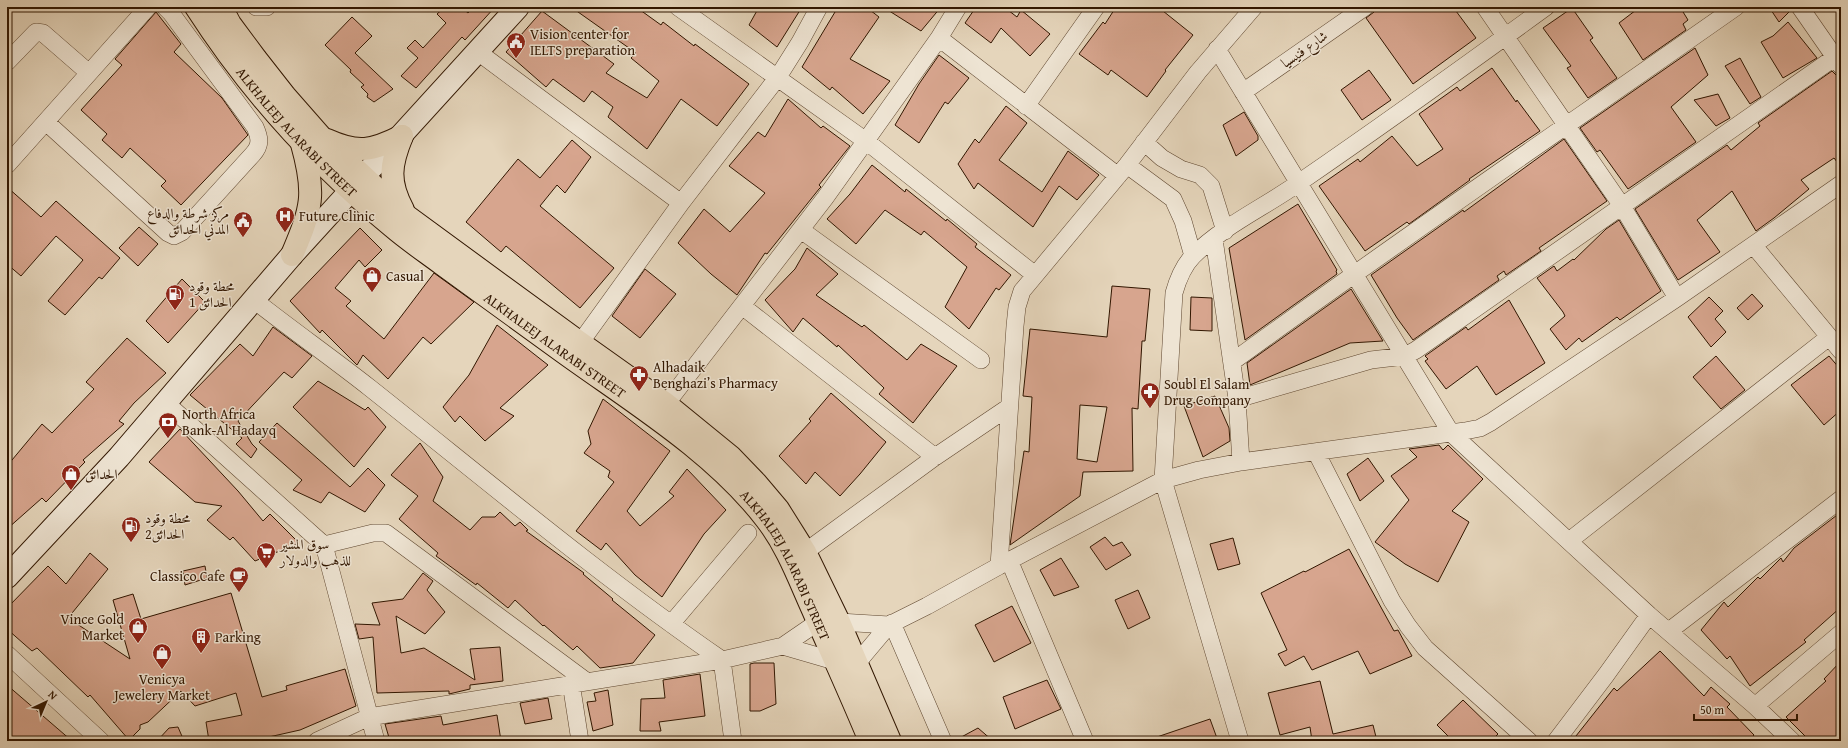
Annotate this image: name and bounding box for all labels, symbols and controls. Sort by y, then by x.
place label: Vision center for IELTS preparation [530,24,635,60]
street label: شارع فنيسيا [1277,26,1333,74]
public building icon: Vision center for IELTS preparation [505,31,527,59]
street label: ALKHALEEJ ALARABI STREET [232,63,362,202]
place label: مركز شرطة والدفاع المدني الحدائق [147,203,229,241]
hospital icon: Future Clinic [274,205,296,233]
place label: Future Clinic [299,206,375,226]
public building icon: مركز شرطة والدفاع المدني الحدائق [232,210,254,238]
shop icon: Casual [361,265,383,293]
place label: Casual [386,266,424,286]
place label: محطة وقود الحدائق 1 [189,276,235,312]
fuel station icon: محطة وقود الحدائق 1 [164,283,186,311]
street label: ALKHALEEJ ALARABI STREET [480,287,630,403]
place label: Alhadaik Benghazi’s Pharmacy [653,357,778,393]
pharmacy icon: Alhadaik Benghazi’s Pharmacy [628,364,650,392]
place label: Soubl El Salam Drug Company [1164,374,1251,410]
pharmacy icon: Soubl El Salam Drug Company [1139,381,1161,409]
place label: North Africa Bank-Al Hadayq [182,404,277,440]
bank icon: North Africa Bank-Al Hadayq [157,411,179,439]
shop icon: الحدائق [60,463,82,491]
place label: الحدائق [85,464,118,484]
street label: ALKHALEEJ ALARABI STREET [736,485,835,644]
place label: محطة وقود الحدائق2 [145,508,191,544]
fuel station icon: محطة وقود الحدائق2 [120,515,142,543]
place label: سوق المشير للذهب والدولار [278,534,351,570]
supermarket icon: سوق المشير للذهب والدولار [255,541,277,569]
cafe icon: Classico Cafe [228,565,250,593]
place label: Classico Cafe [150,566,225,586]
place label: Vince Gold Market [60,609,125,645]
shop icon: Vince Gold Market [127,616,149,644]
building icon: Parking [190,626,212,654]
place label: Parking [215,627,261,647]
shop icon: Venicya Jewelery Market [151,642,173,670]
place label: Venicya Jewelery Market [112,669,210,705]
north arrow [26,682,66,722]
text: N [45,686,62,704]
scale bar [1694,696,1797,722]
text: 50 m [1700,701,1724,718]

